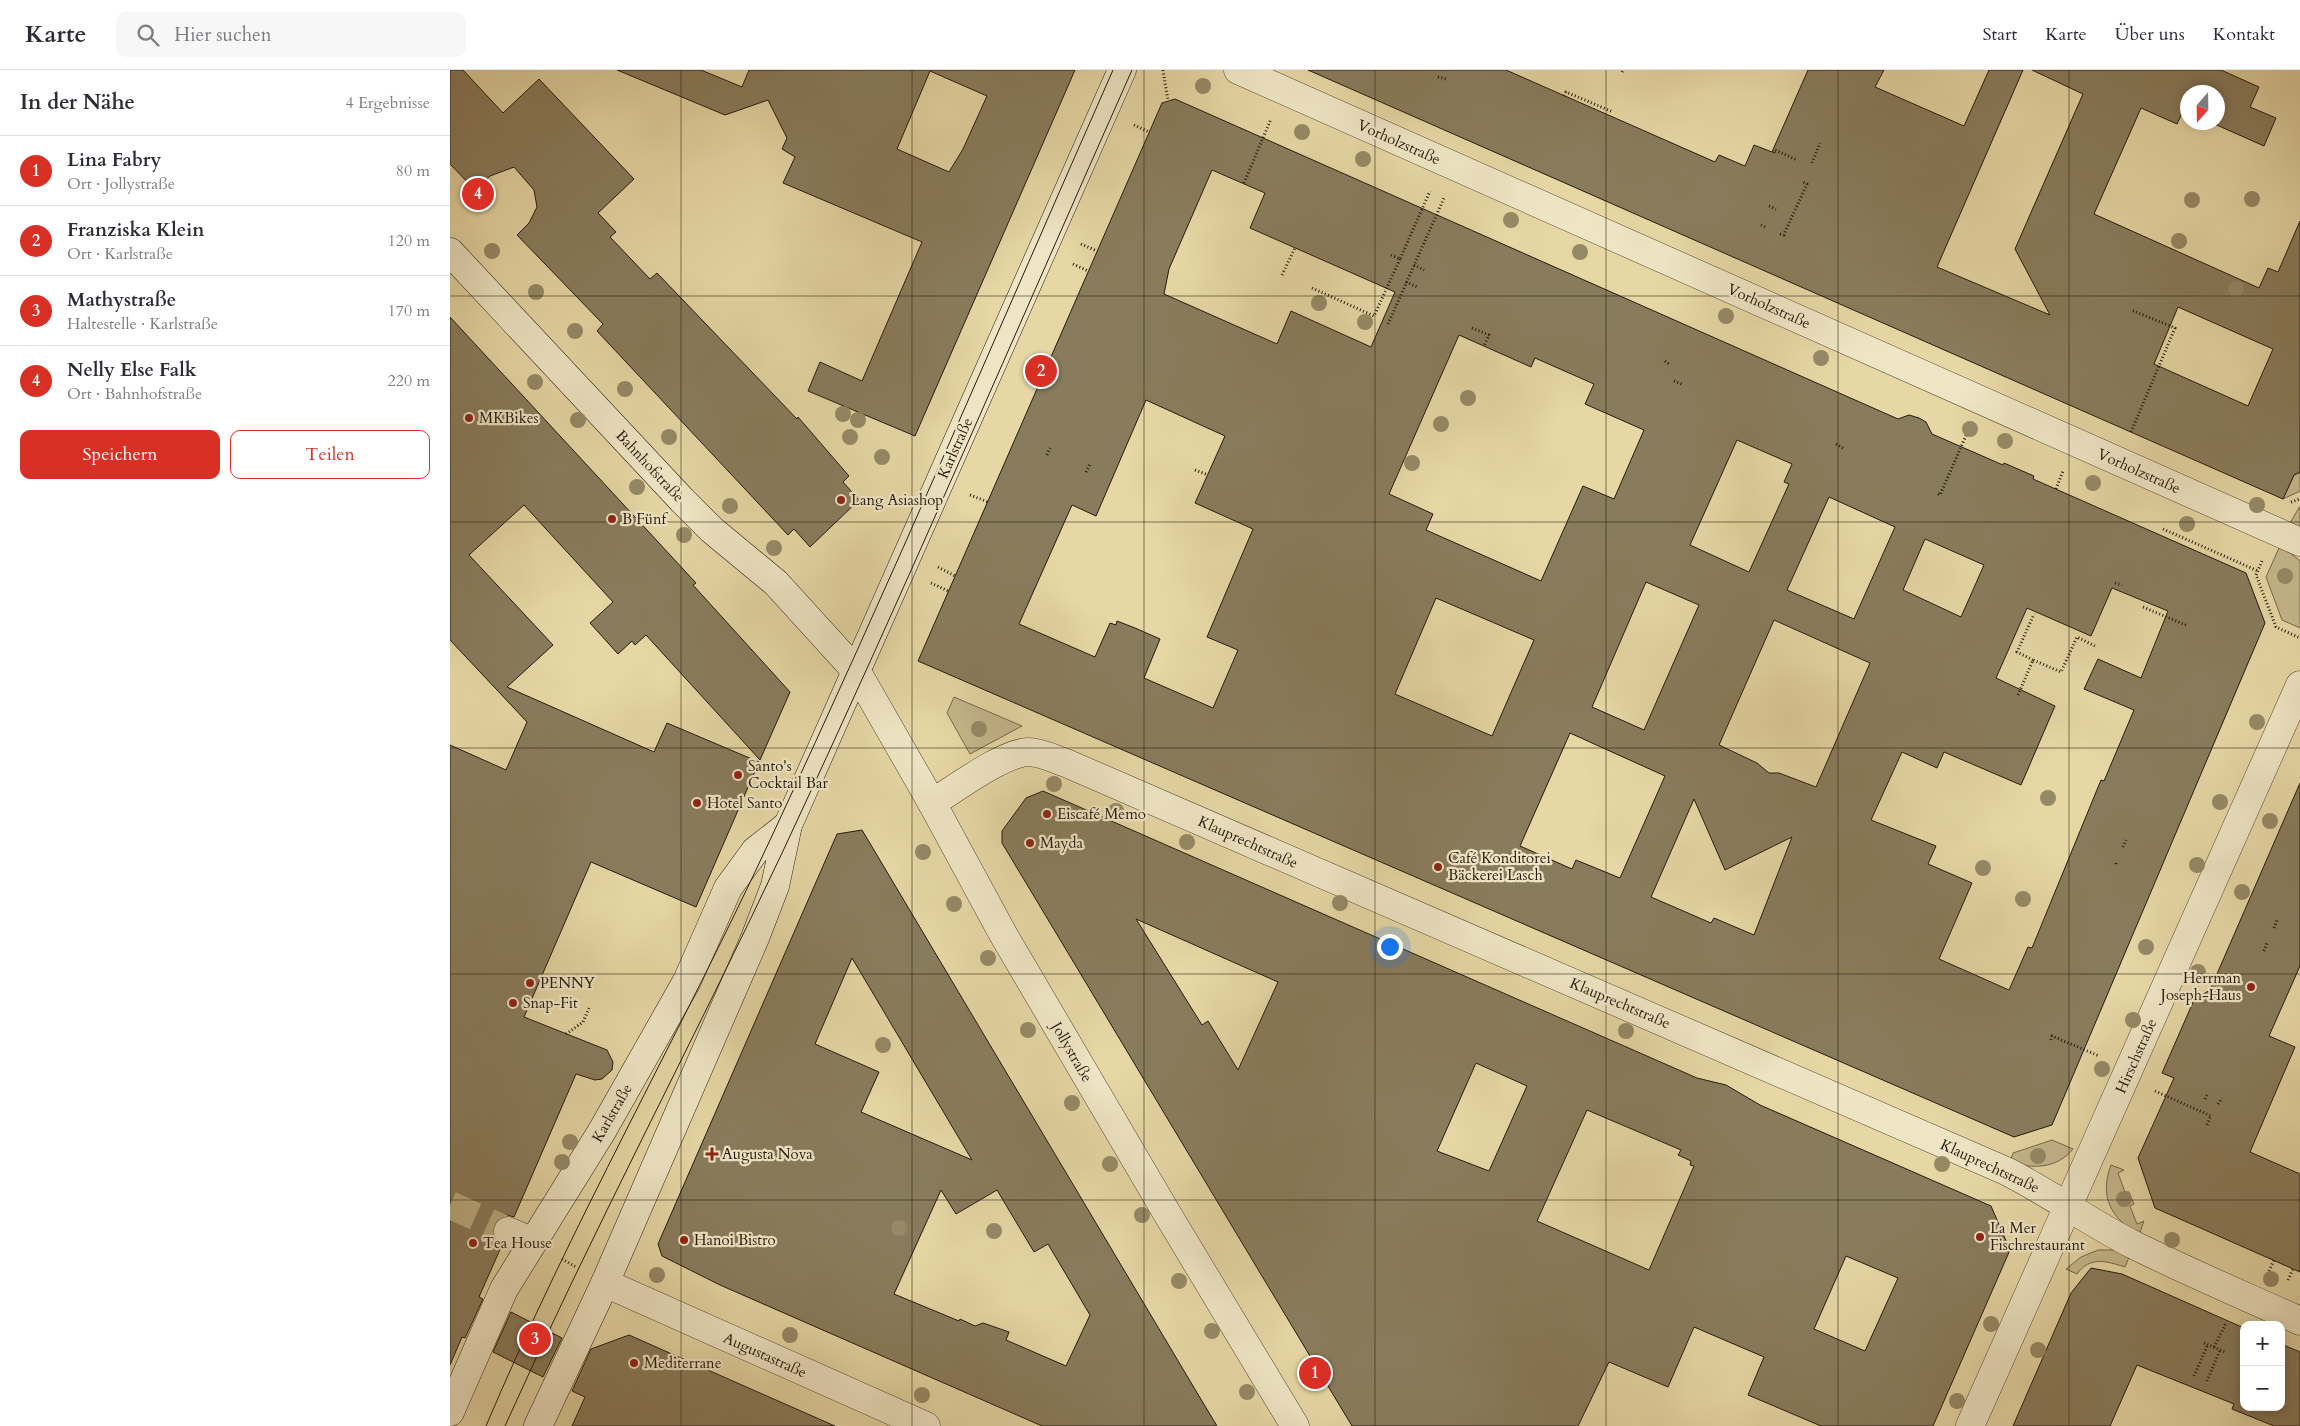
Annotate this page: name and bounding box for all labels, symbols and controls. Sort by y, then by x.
search box [116,12,466,57]
text: Karte [25,18,86,51]
icon: search [134,21,162,49]
text: Hier suchen [174,22,272,48]
text: Start [1982,22,2017,47]
text: Karte [2045,22,2087,47]
text: Über uns [2115,22,2185,47]
text: Kontakt [2213,22,2275,47]
north arrow [2180,85,2225,130]
text: In der Nähe [20,88,135,117]
text: 4 Ergebnisse [345,92,430,114]
street label: Vorholzstraße [1354,115,1444,169]
text: Lina Fabry [67,147,161,173]
text: 1 [32,160,40,182]
text: 80 m [396,160,430,182]
text: Ort · Jollystraße [67,173,175,195]
pin: 4 [462,175,494,213]
text: Franziska Klein [67,217,205,243]
text: 2 [32,230,40,252]
text: 120 m [388,230,430,252]
text: Ort · Karlstraße [67,243,173,265]
street label: Vorholzstraße [1724,279,1814,333]
text: Mathystraße [67,287,176,313]
text: 3 [32,300,40,322]
text: 170 m [388,300,430,322]
text: Haltestelle · Karlstraße [67,313,218,335]
pin: 2 [1025,352,1057,390]
text: Nelly Else Falk [67,357,197,383]
text: 4 [32,370,40,392]
text: 220 m [388,370,430,392]
text: Ort · Bahnhofstraße [67,383,202,405]
place label: MKBikes [479,408,539,428]
marker: MKBikes [463,412,475,424]
street label: Karlstraße [933,414,977,481]
street label: Bahnhofstraße [611,426,689,507]
button: Speichern [20,430,220,479]
button: Teilen [230,430,430,479]
street label: Vorholzstraße [2094,444,2184,498]
place label: Lang Asiashop [851,490,943,510]
marker: Lang Asiashop [835,494,847,506]
place label: B Fünf [622,509,669,529]
marker: B Fünf [606,513,618,525]
place label: Santo's Cocktail Bar [748,756,828,793]
marker: Santo's Cocktail Bar [732,769,744,781]
place label: Hotel Santo [707,793,782,813]
marker: Hotel Santo [691,797,703,809]
place label: Eiscafé Memo [1057,804,1146,824]
marker: Eiscafé Memo [1041,808,1053,820]
street label: Klauprechtstraße [1195,811,1301,873]
place label: Mayda [1040,833,1084,853]
marker: Mayda [1024,837,1036,849]
place label: Café Konditorei Bäckerei Lasch [1448,848,1551,885]
marker: Café Konditorei Bäckerei Lasch [1432,861,1444,873]
your location [1377,934,1403,960]
place label: Herrman Joseph-Haus [2159,968,2241,1005]
place label: PENNY [540,973,596,993]
street label: Klauprechtstraße [1567,973,1673,1033]
marker: PENNY [524,977,536,989]
marker: Herrman Joseph-Haus [2245,981,2257,993]
place label: Snap-Fit [523,993,578,1013]
marker: Snap-Fit [507,997,519,1009]
street label: Hirschstraße [2111,1015,2161,1097]
street label: Jollystraße [1046,1017,1097,1086]
street label: Karlstraße [587,1080,637,1146]
street label: Klauprechtstraße [1937,1134,2043,1198]
place label: Augusta Nova [722,1144,813,1164]
marker: Augusta Nova [706,1148,718,1160]
place label: La Mer Fischrestaurant [1990,1218,2085,1255]
place label: Hanoi Bistro [694,1230,776,1250]
marker: La Mer Fischrestaurant [1974,1231,1986,1243]
place label: Tea House [483,1233,552,1253]
marker: Hanoi Bistro [678,1234,690,1246]
marker: Tea House [467,1237,479,1249]
pin: 3 [519,1320,551,1358]
map controls [2240,1321,2285,1411]
button: + [2240,1321,2285,1366]
street label: Augustastraße [720,1328,810,1382]
place label: Mediterrane [644,1353,722,1373]
pin: 1 [1299,1354,1331,1392]
marker: Mediterrane [628,1357,640,1369]
button: − [2240,1366,2285,1411]

